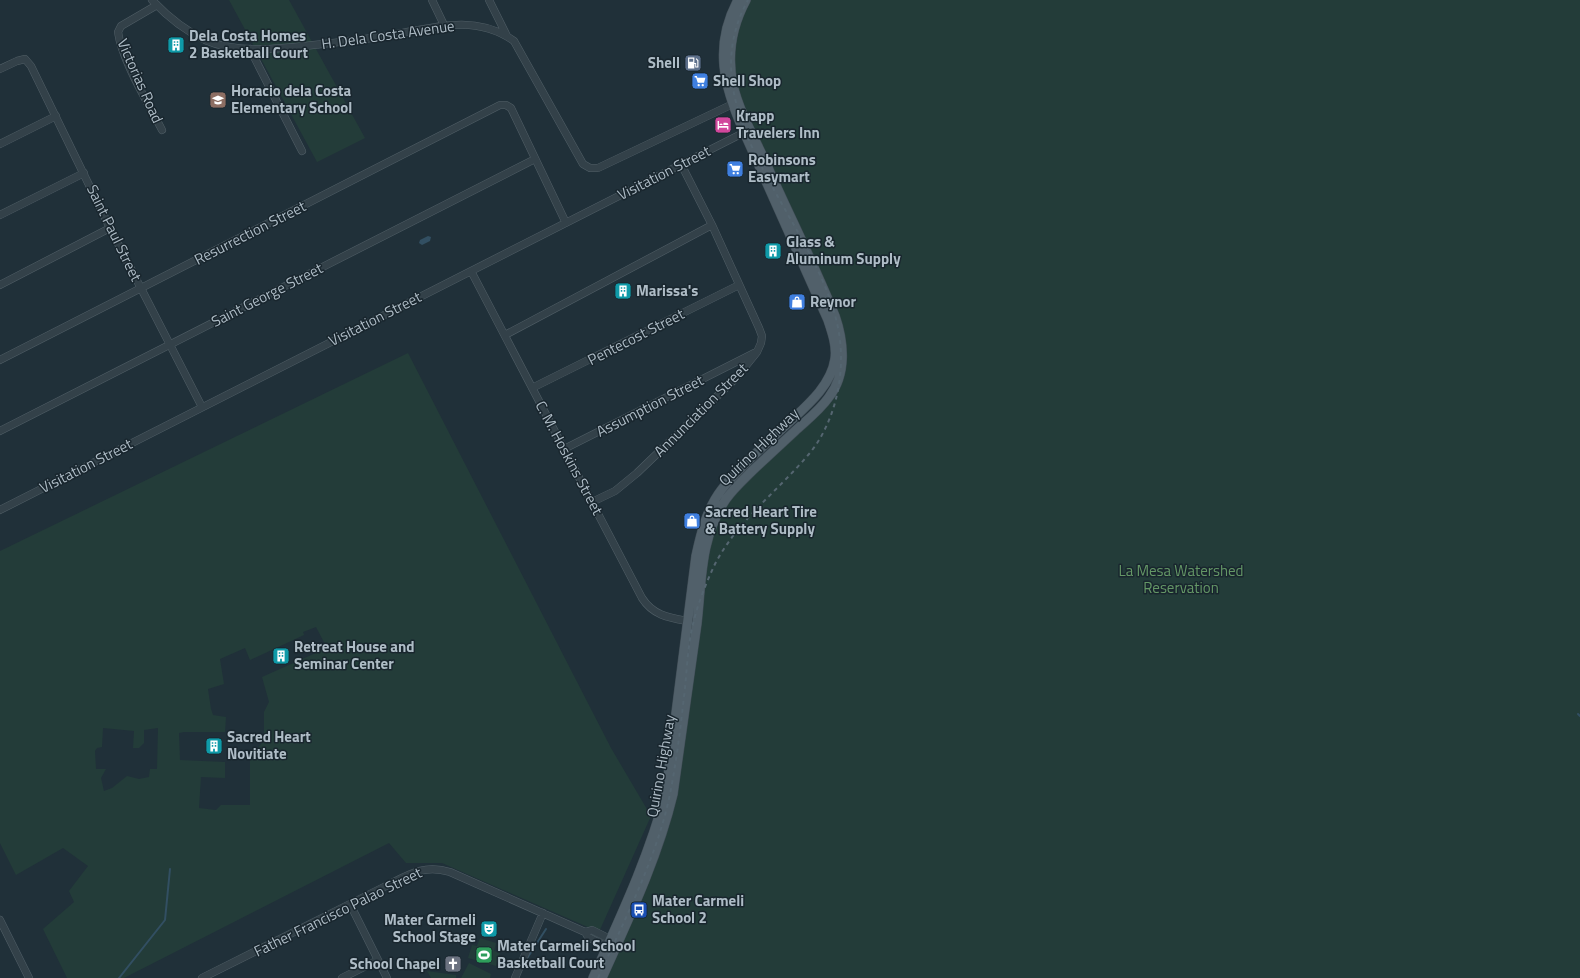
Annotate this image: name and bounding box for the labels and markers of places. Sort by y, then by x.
place label: Dela Costa Homes 2 Basketball Court [189,24,308,64]
building icon: Dela Costa Homes 2 Basketball Court [166,35,186,55]
place label: Shell [648,51,680,74]
fuel station icon: Shell [683,53,703,73]
place label: Shell Shop [713,69,781,92]
supermarket icon: Shell Shop [690,71,710,91]
place label: Horacio dela Costa Elementary School [231,79,352,119]
school or university icon: Horacio dela Costa Elementary School [208,90,228,110]
place label: Krapp Travelers Inn [736,104,820,144]
hotel icon: Krapp Travelers Inn [713,115,733,135]
place label: Robinsons Easymart [748,148,816,188]
supermarket icon: Robinsons Easymart [725,159,745,179]
place label: Glass & Aluminum Supply [786,230,901,270]
building icon: Glass & Aluminum Supply [763,241,783,261]
place label: Marissa's [636,279,698,302]
building icon: Marissa's [613,281,633,301]
place label: Reynor [810,290,856,313]
shop icon: Reynor [787,292,807,312]
place label: Sacred Heart Tire & Battery Supply [705,500,817,540]
shop icon: Sacred Heart Tire & Battery Supply [682,511,702,531]
place label: Retreat House and Seminar Center [294,635,415,675]
building icon: Retreat House and Seminar Center [271,646,291,666]
place label: Sacred Heart Novitiate [227,725,311,765]
building icon: Sacred Heart Novitiate [204,736,224,756]
place label: Mater Carmeli School 2 [652,889,744,929]
bus stop icon: Mater Carmeli School 2 [629,900,649,920]
place label: Mater Carmeli School Stage [384,908,476,948]
theatre icon: Mater Carmeli School Stage [479,919,499,939]
place label: Mater Carmeli School Basketball Court [497,934,636,974]
sports icon: Mater Carmeli School Basketball Court [474,945,494,965]
place label: School Chapel [350,952,440,975]
church icon: School Chapel [443,954,463,974]

